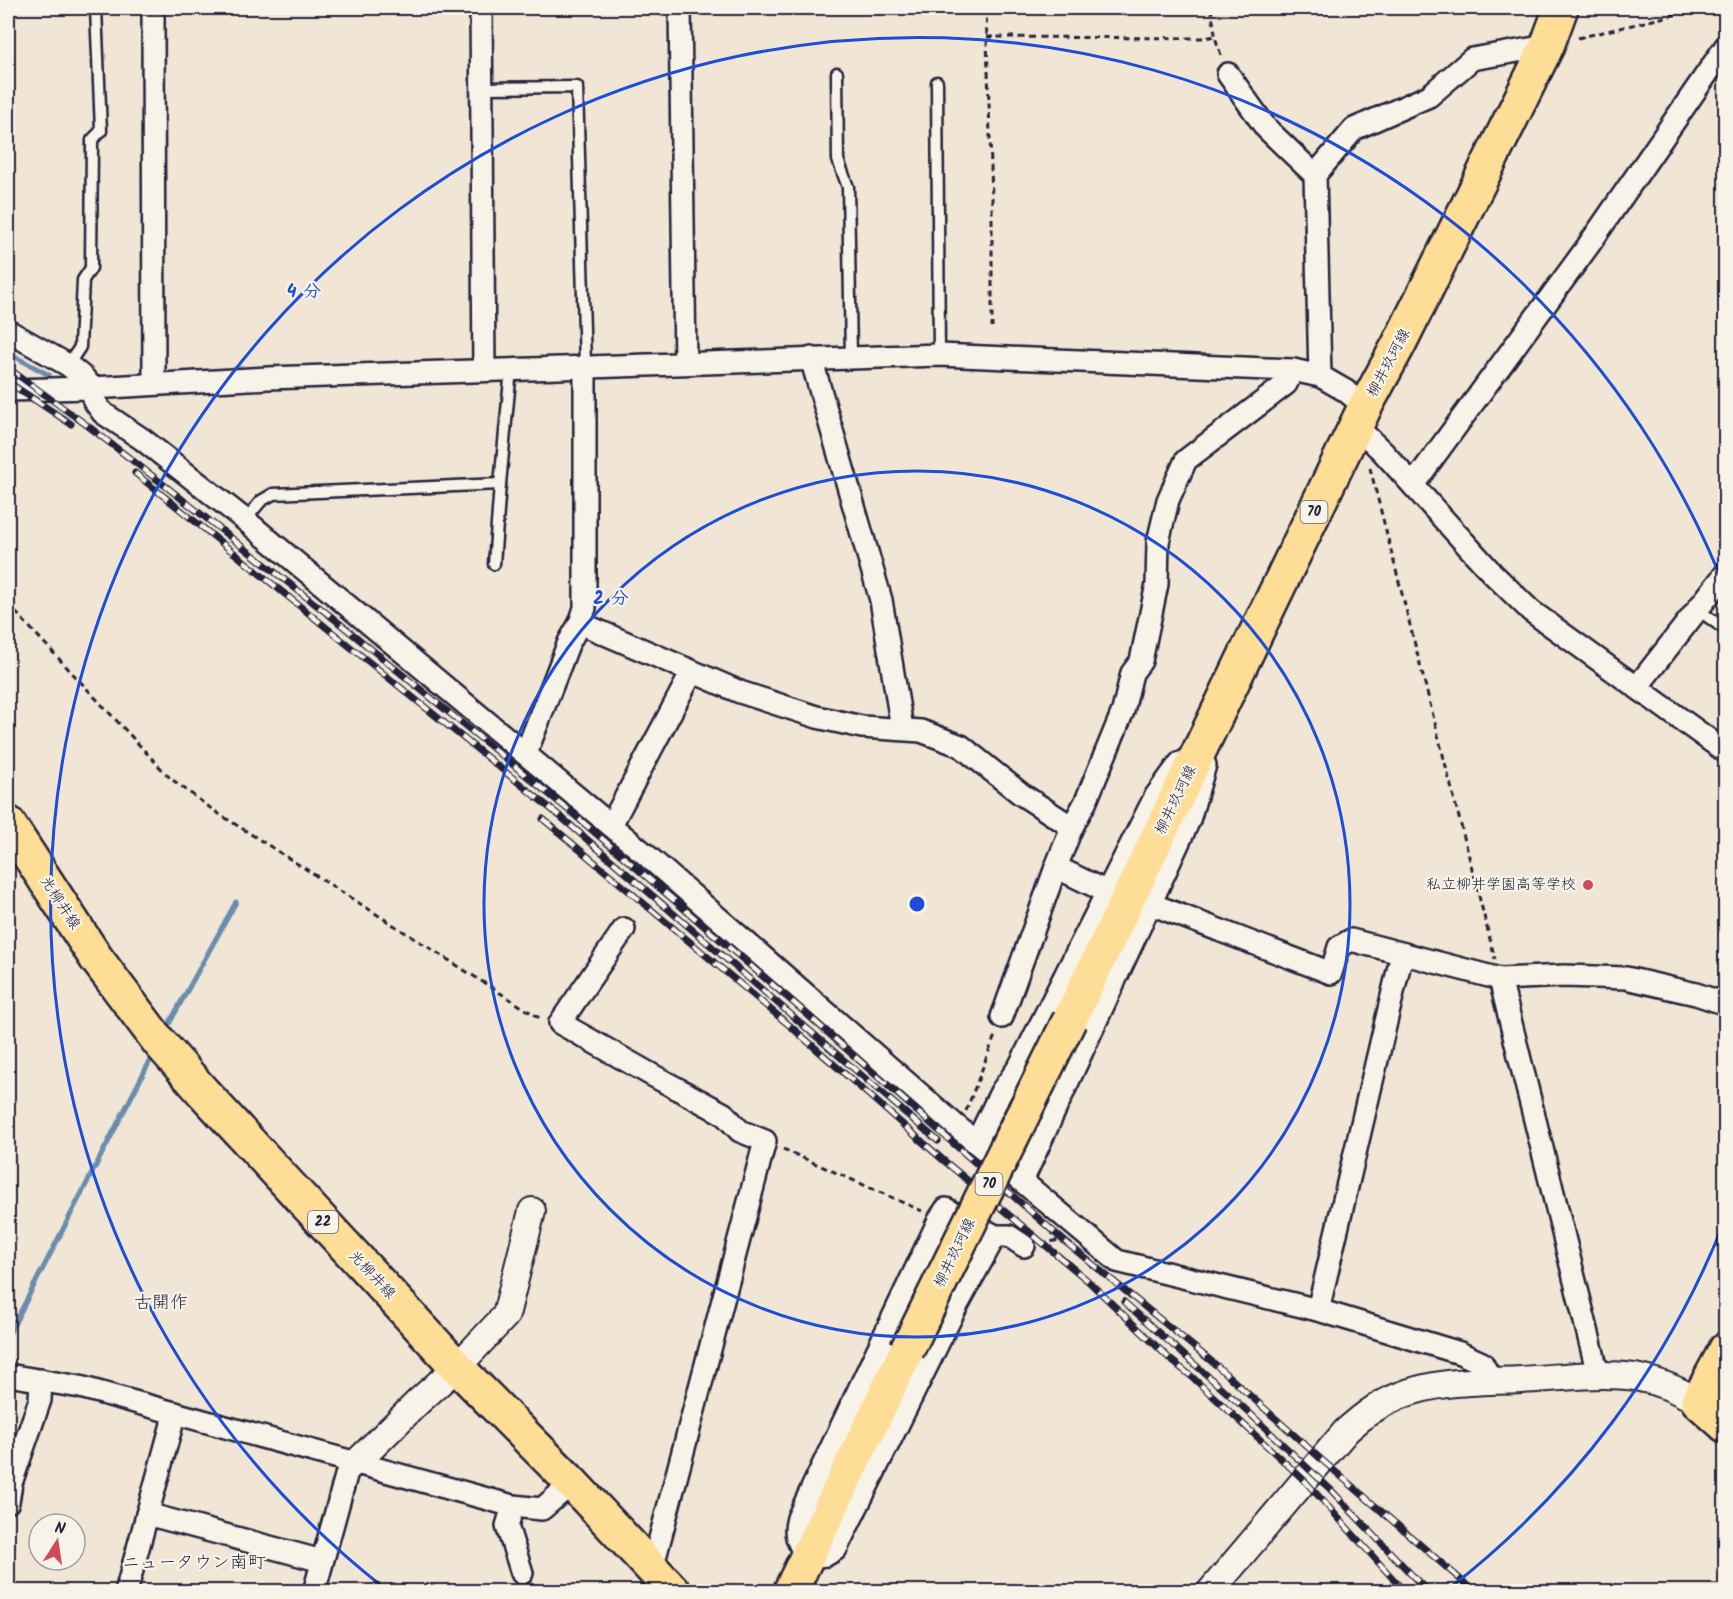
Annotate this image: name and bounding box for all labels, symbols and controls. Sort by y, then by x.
text: 4 分 [287,278,321,307]
street label: 柳井玖珂線 [1361,324,1417,402]
road number: 70 [1300,501,1328,523]
text: 2 分 [593,585,629,614]
street label: 柳井玖珂線 [1149,761,1203,839]
street label: 光柳井線 [34,871,86,935]
place label: 私立柳井学園高等学校 [1426,873,1576,897]
marker: 私立柳井学園高等学校 [1581,878,1595,892]
centre of rings [907,894,927,914]
road number: 70 [976,1173,1002,1195]
road number: 22 [308,1211,338,1233]
street label: 柳井玖珂線 [928,1214,982,1292]
street label: 光柳井線 [343,1245,401,1305]
district label: 古開作 [134,1289,188,1318]
north arrow [27,1512,87,1572]
text: N [52,1516,67,1542]
district label: ニュータウン南町 [122,1549,266,1578]

